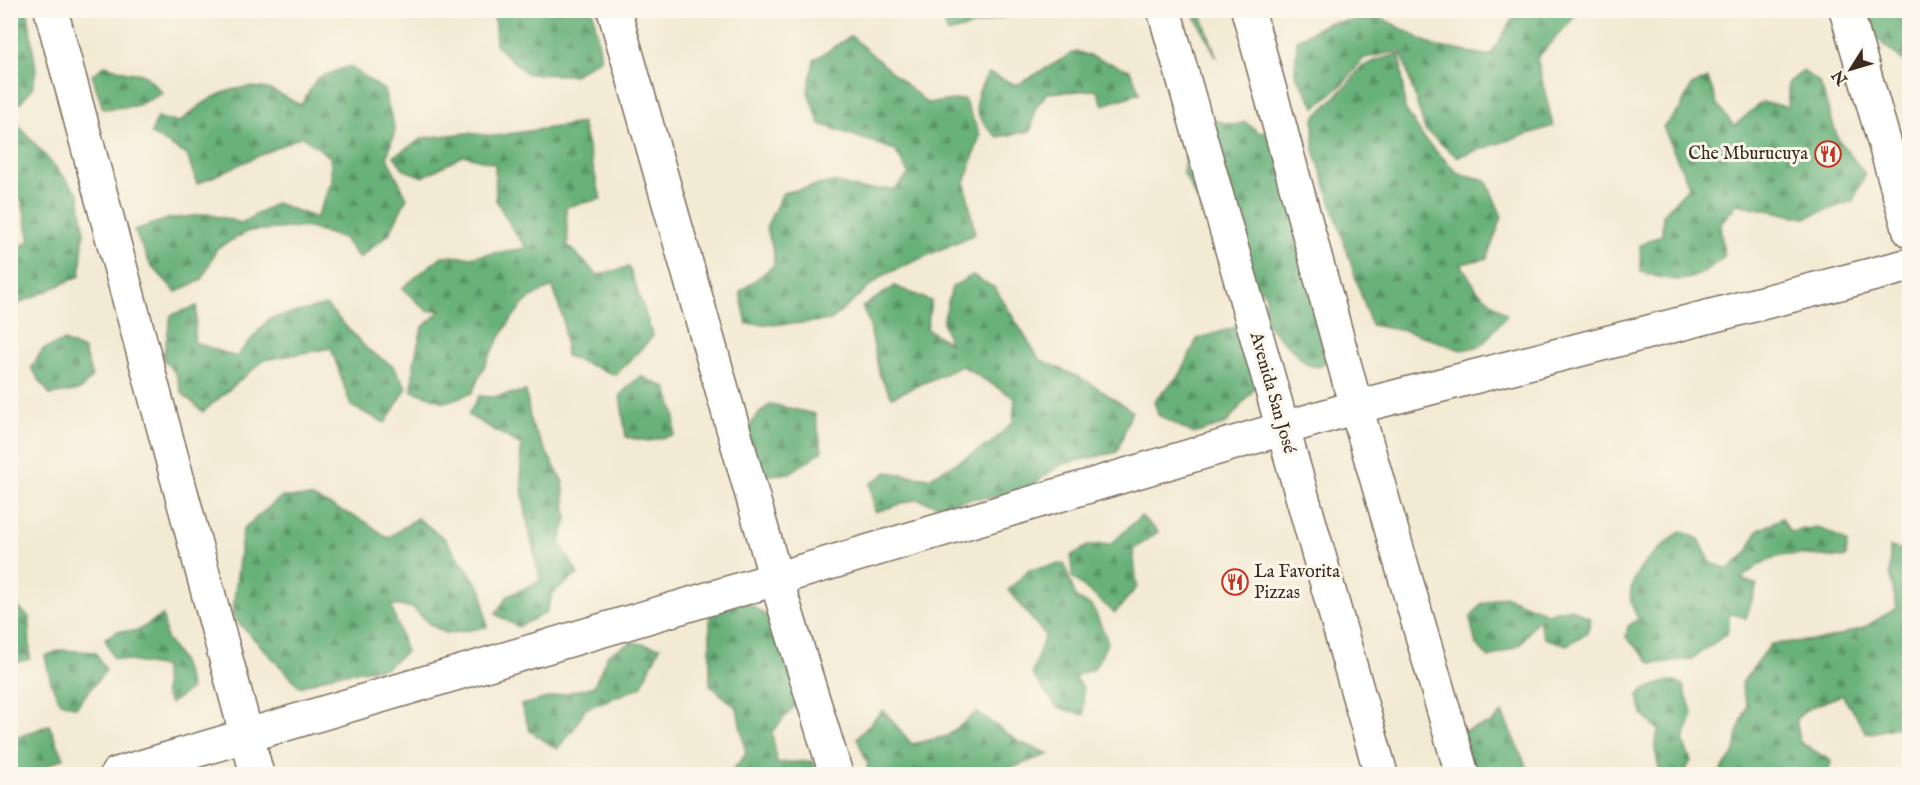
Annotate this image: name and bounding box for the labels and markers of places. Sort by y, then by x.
restaurant icon: Che Mburucuya [1813,139,1843,169]
place label: Che Mburucuya [1688,143,1808,166]
place label: La Favorita Pizzas [1254,561,1340,605]
restaurant icon: La Favorita Pizzas [1220,567,1250,597]

